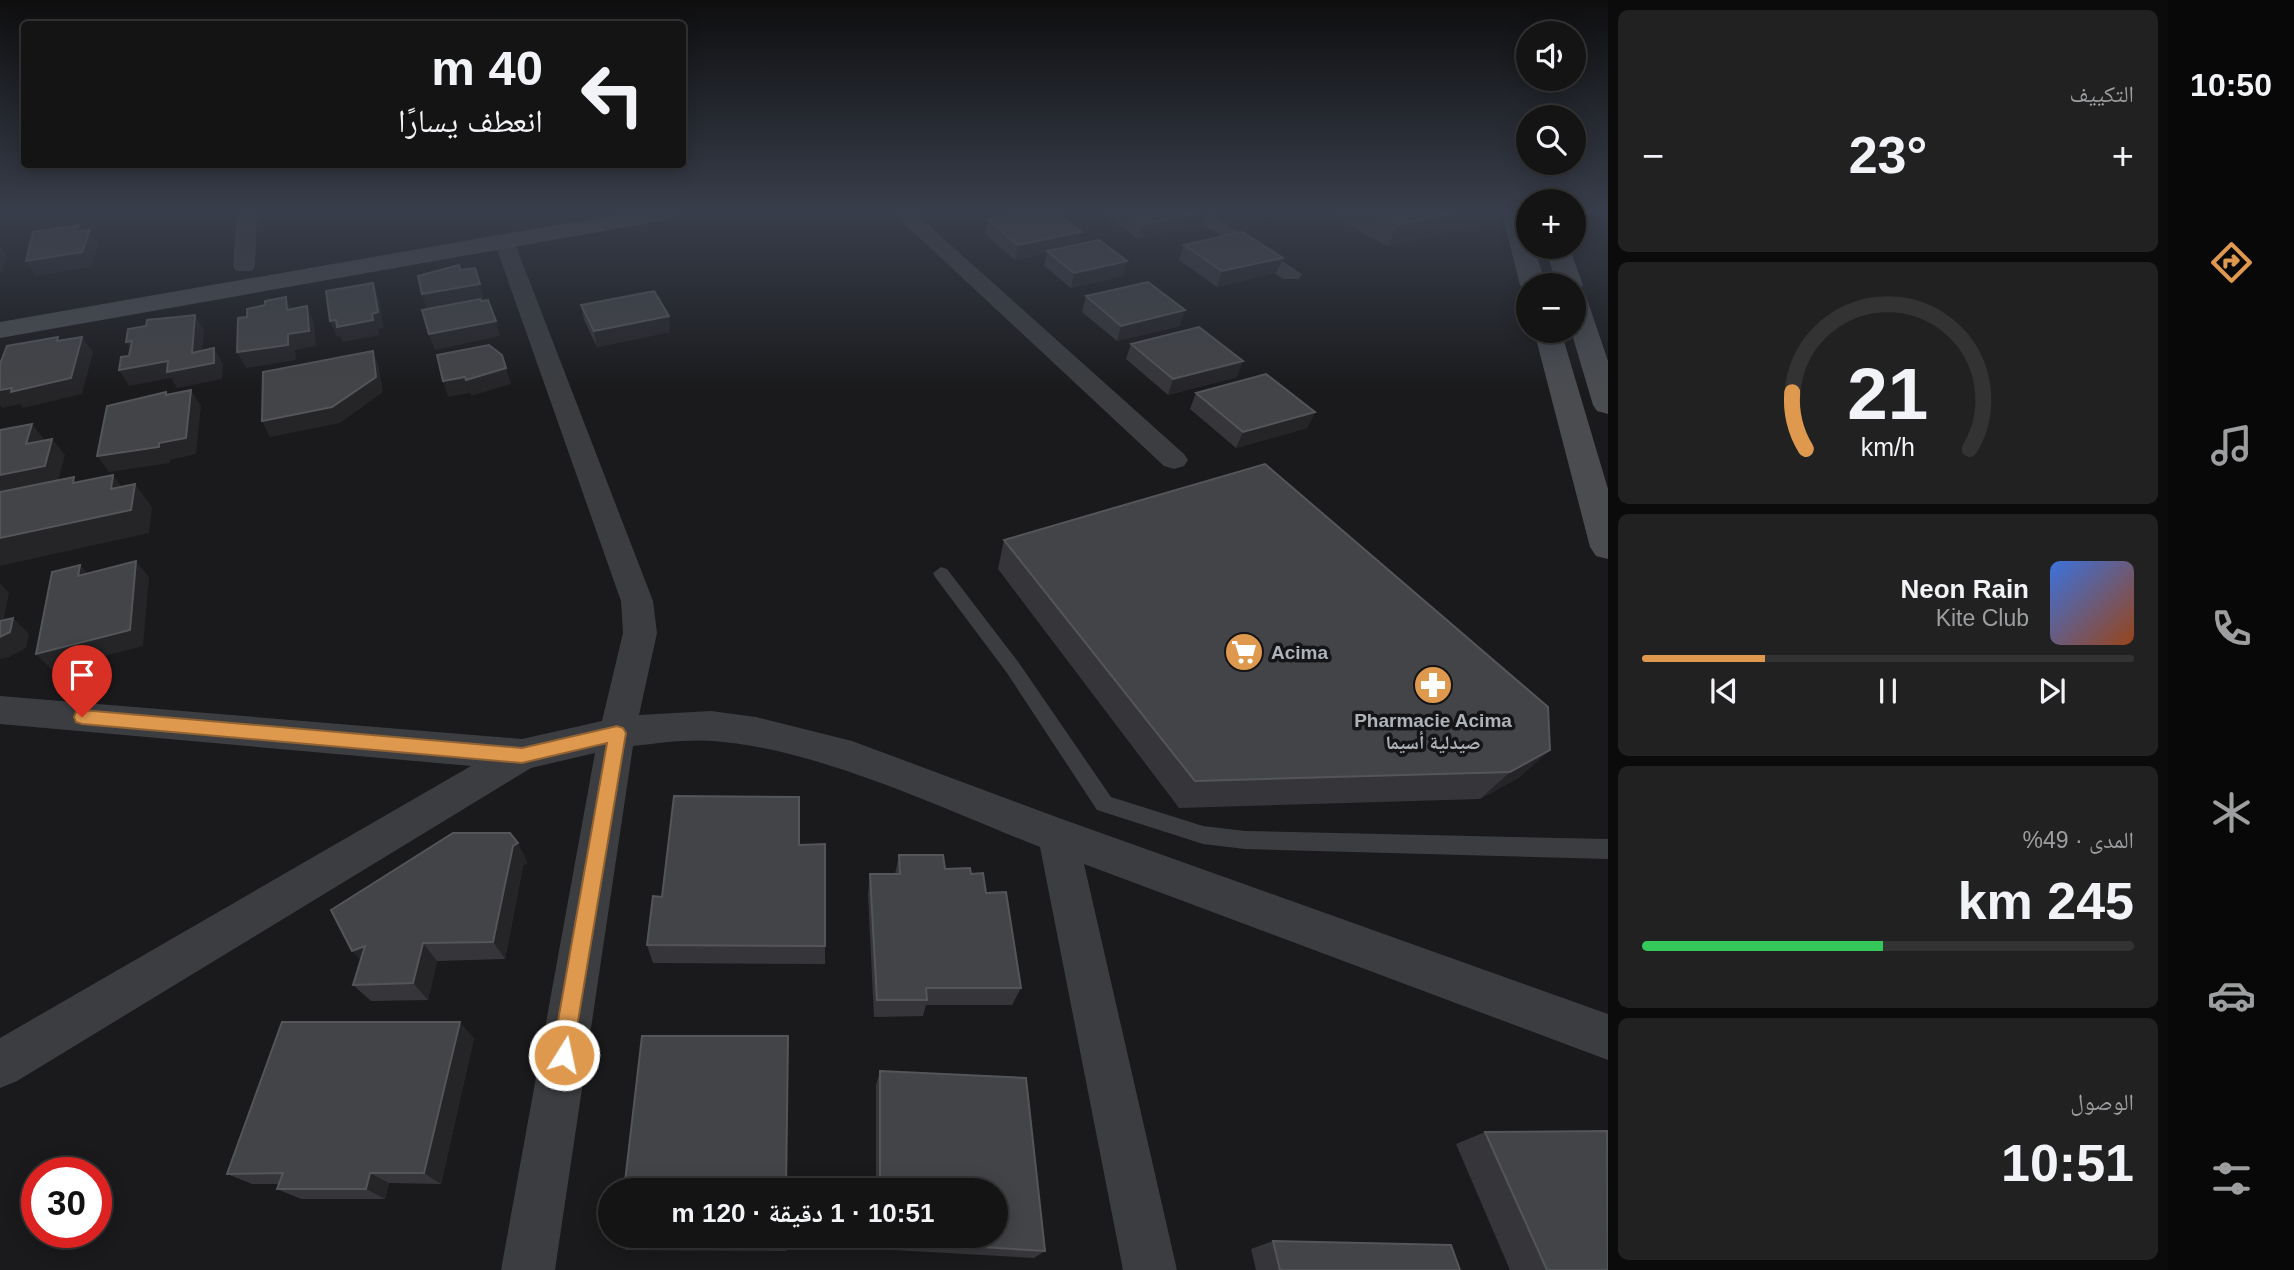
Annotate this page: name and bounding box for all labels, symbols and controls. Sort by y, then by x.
map controls [1516,21,1586,343]
button: sound [1516,21,1586,91]
text: 40 m [431,41,543,95]
icon: left [567,49,658,140]
text: 10:50 [2190,67,2272,103]
text: التكييف [2069,81,2134,107]
text: انعطف يسارًا [398,103,543,139]
button: search [1516,105,1586,175]
text: 23° [1849,126,1927,184]
text: − [1642,135,1664,177]
text: + [2112,135,2134,177]
button: + [1516,189,1586,259]
icon: directions [2207,238,2256,287]
button: − [1516,273,1586,343]
text: 21 [1848,353,1928,434]
icon: music [2207,421,2256,470]
text: km/h [1861,433,1915,461]
text: Neon Rain [1900,574,2029,604]
icon: phone [2207,604,2256,653]
text: Kite Club [1936,605,2029,631]
supermarket icon: Acima [1223,631,1265,673]
place label: Acima [1271,642,1328,663]
pin [52,645,112,717]
icon: arrive [63,656,101,694]
pharmacy icon: Pharmacie Acima صيدلية أسيما [1412,664,1454,706]
icon: previous [1705,672,1743,710]
icon: pause [1869,672,1907,710]
icon: next [2033,672,2071,710]
place label: Pharmacie Acima صيدلية أسيما [1354,710,1512,753]
icon: climate [2207,788,2256,837]
text: المدى · 49% [2023,827,2134,853]
text: 245 km [1958,872,2134,930]
icon: car [2207,971,2256,1020]
position arrow [527,1018,601,1092]
text: الوصول [2070,1089,2134,1115]
text: 10:51 [2001,1134,2134,1192]
icon: filters [2207,1154,2256,1203]
speed limit sign: 30 [21,1157,112,1248]
text: 10:51 · 1 دقيقة · 120 m [672,1198,934,1228]

